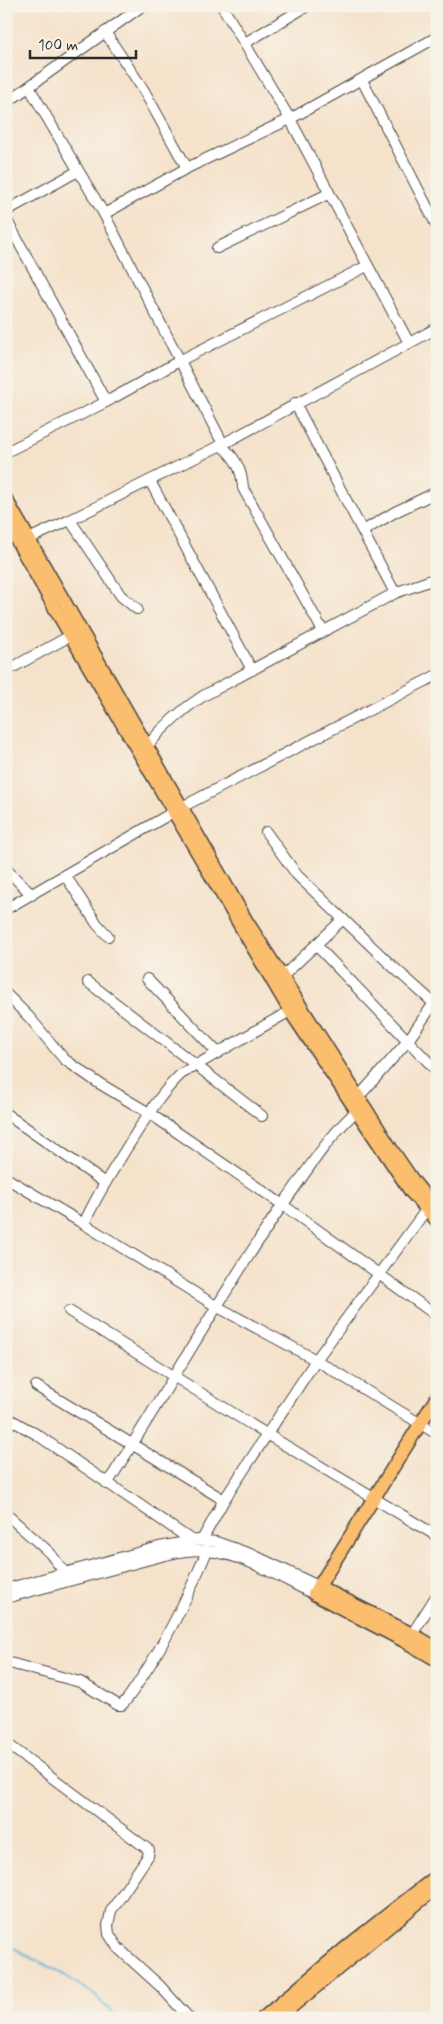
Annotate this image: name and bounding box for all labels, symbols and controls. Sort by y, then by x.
scale bar [30,28,136,60]
text: 100 m [38,36,78,56]

